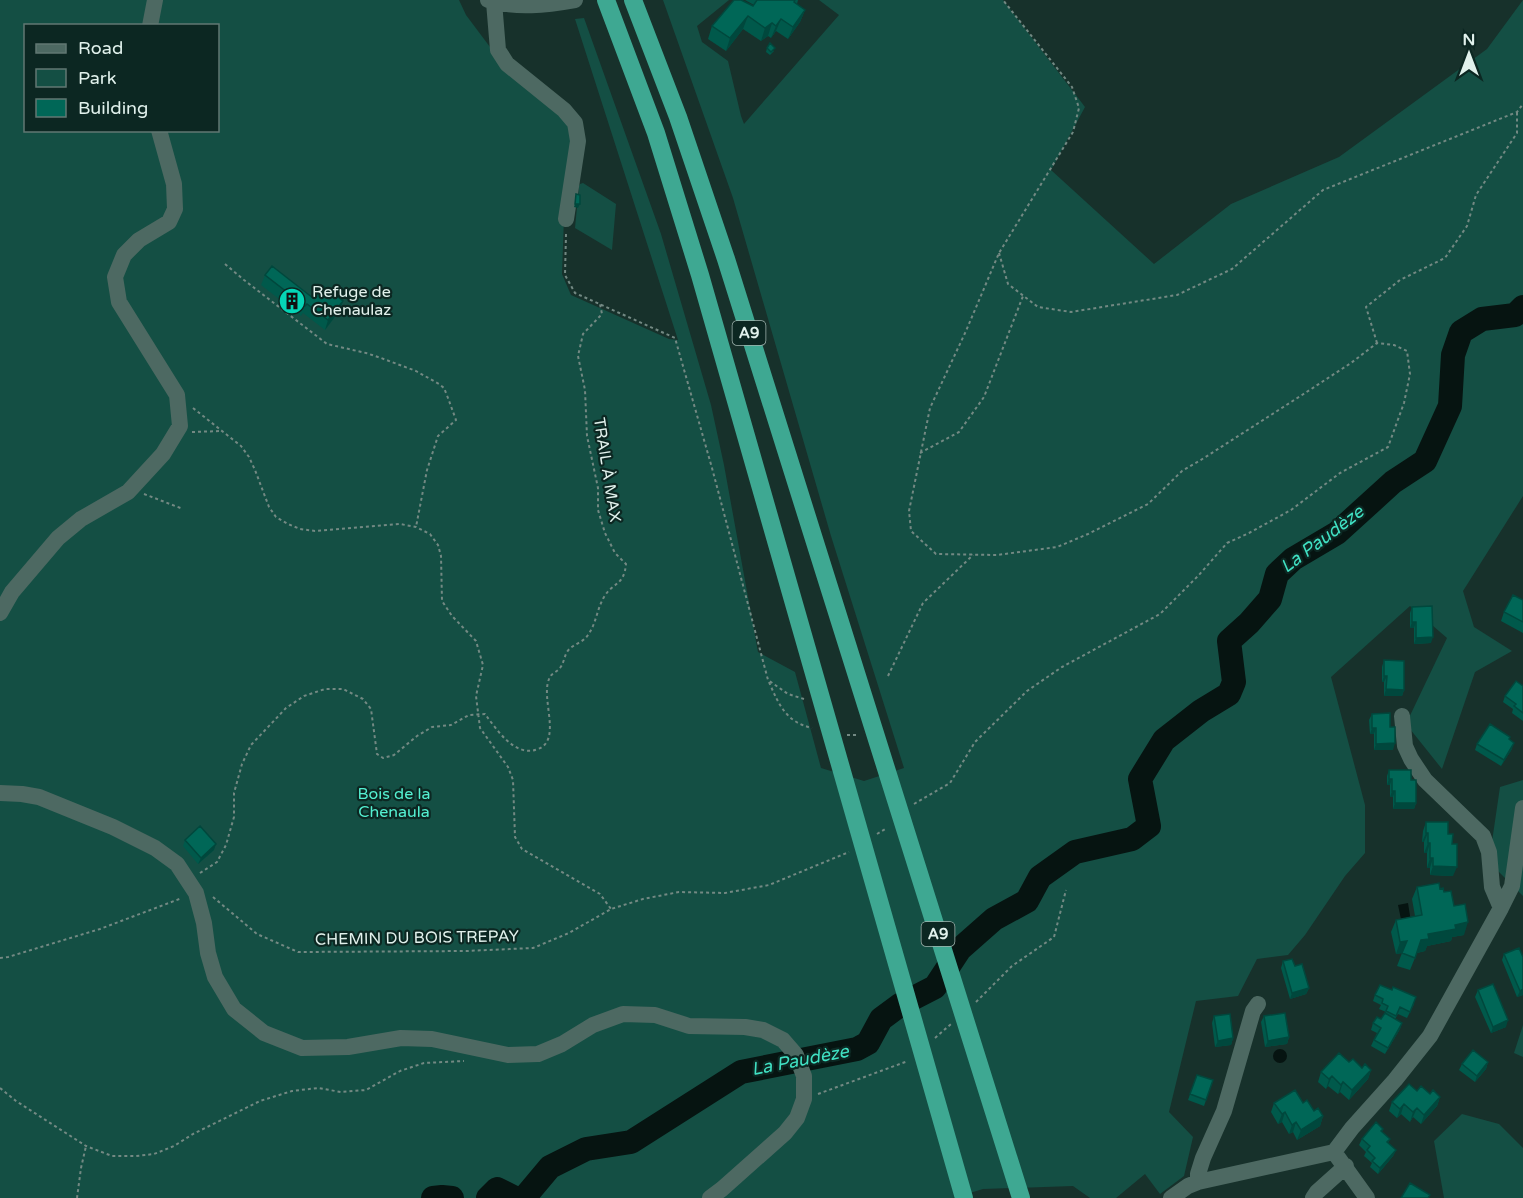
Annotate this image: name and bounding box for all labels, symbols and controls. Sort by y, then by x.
legend [24,24,219,132]
north arrow [1439,24,1499,84]
text: N [1463,30,1475,50]
text: Road [78,37,123,59]
text: Park [78,67,117,89]
text: Building [78,97,148,119]
place label: Refuge de Chenaulaz [312,282,391,320]
building icon: Refuge de Chenaulaz [277,286,307,316]
road number: A9 [732,321,766,345]
street label: TRAIL À MAX [589,416,625,524]
water label: La Paudèze [1276,500,1369,577]
park label: Bois de la Chenaula [358,784,430,822]
road number: A9 [922,922,954,946]
street label: CHEMIN DU BOIS TREPAY [315,926,519,950]
water label: La Paudèze [750,1040,851,1080]

